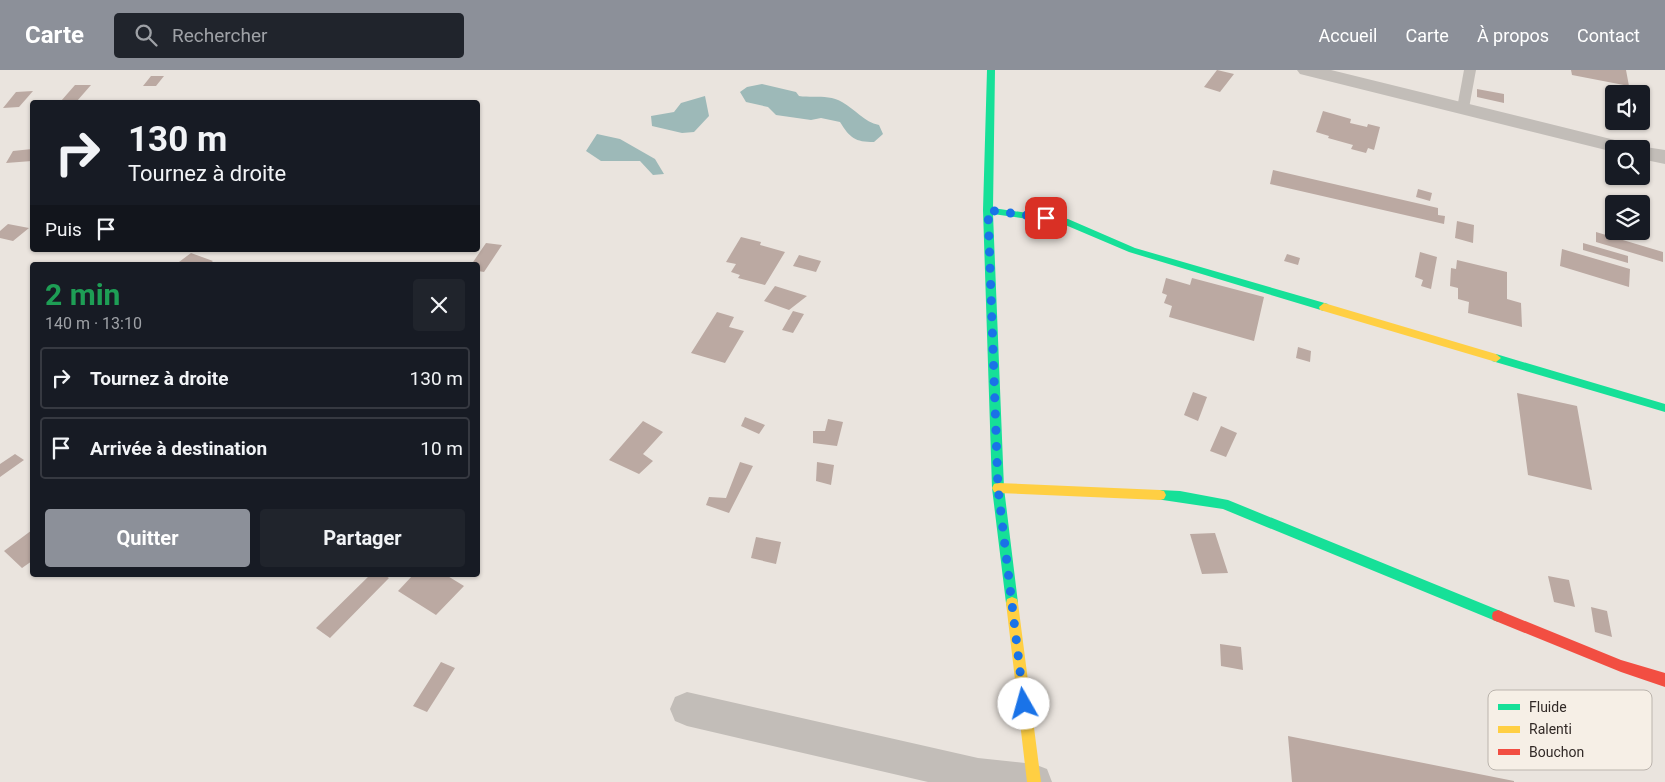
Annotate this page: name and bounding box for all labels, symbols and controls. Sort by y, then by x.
search box [114,13,464,58]
text: Carte [25,21,84,49]
icon: search [132,21,160,49]
text: Rechercher [172,24,267,47]
text: Accueil [1319,25,1377,46]
text: Carte [1405,25,1449,46]
text: À propos [1477,25,1549,46]
text: Contact [1577,25,1640,46]
map controls [1605,85,1650,240]
button: sound [1605,85,1650,130]
text: 130 m [128,119,227,160]
icon: right [45,120,110,185]
button: search [1605,140,1650,185]
text: Tournez à droite [128,161,286,186]
button: layers [1605,195,1650,240]
pin [1025,197,1067,239]
icon: arrive [1032,204,1060,232]
icon: arrive [92,215,120,243]
text: Puis [45,218,82,241]
text: 2 min [45,277,120,312]
button: close [413,279,465,331]
text: 140 m · 13:10 [45,314,142,333]
icon: right [47,364,75,392]
text: Tournez à droite [90,367,229,390]
text: 130 m [410,367,463,390]
icon: arrive [47,434,75,462]
text: Arrivée à destination [90,437,267,460]
text: 10 m [420,437,463,460]
button: Quitter [45,509,250,567]
button: Partager [260,509,465,567]
position arrow [997,677,1049,729]
legend [1488,690,1652,770]
text: Fluide [1529,699,1567,715]
text: Ralenti [1529,721,1572,737]
text: Bouchon [1529,744,1584,760]

